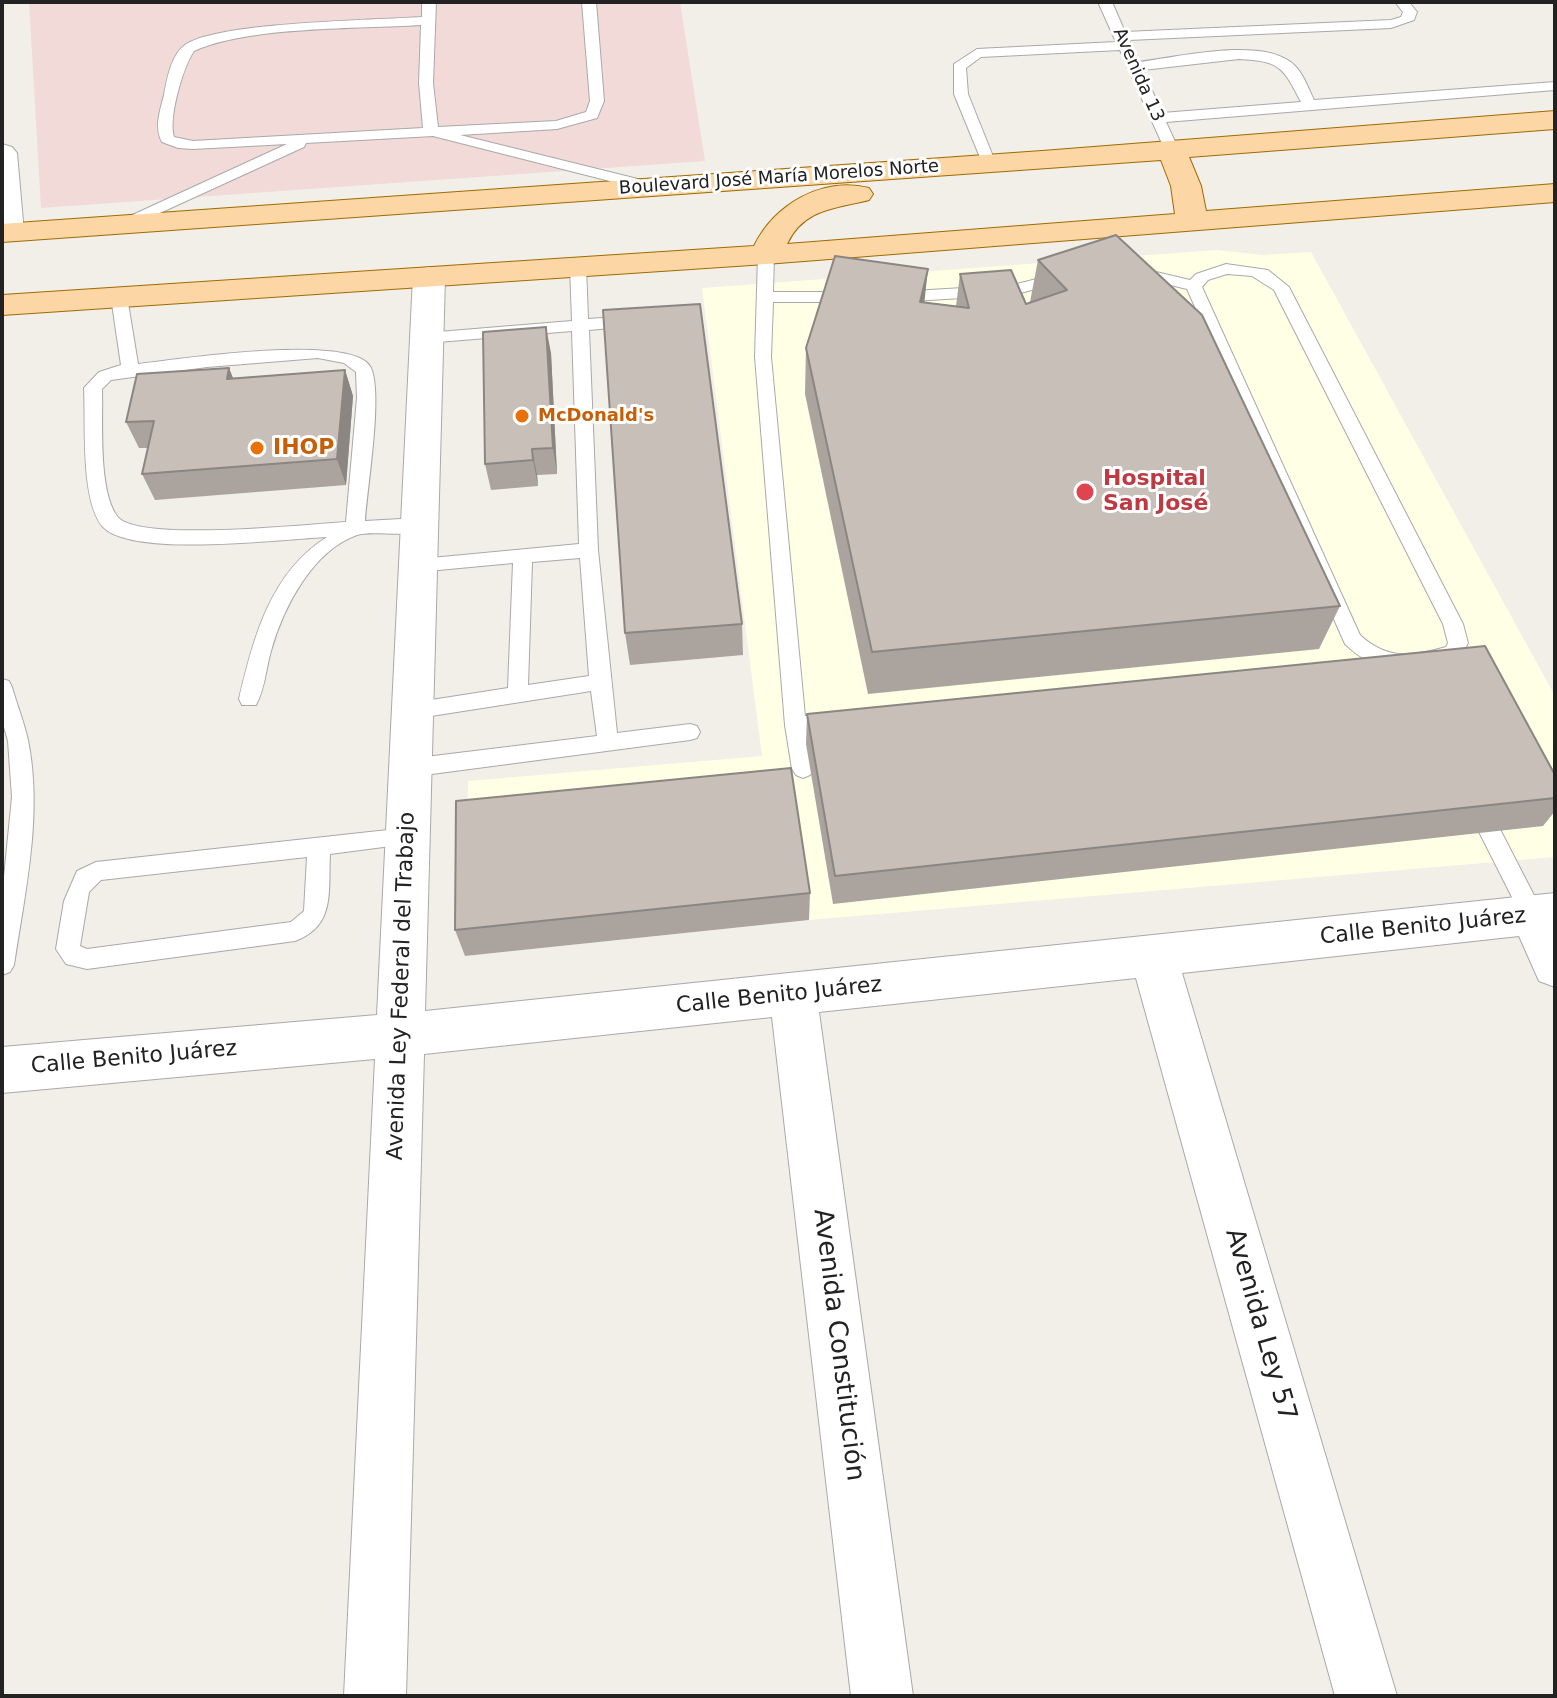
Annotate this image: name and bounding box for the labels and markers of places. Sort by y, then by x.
place label: McDonald's [538,405,654,427]
marker: McDonald's [513,407,531,425]
place label: IHOP [273,435,334,461]
marker: IHOP [248,439,266,457]
place label: Hospital San José [1103,466,1208,518]
marker: Hospital San José [1074,481,1096,503]

